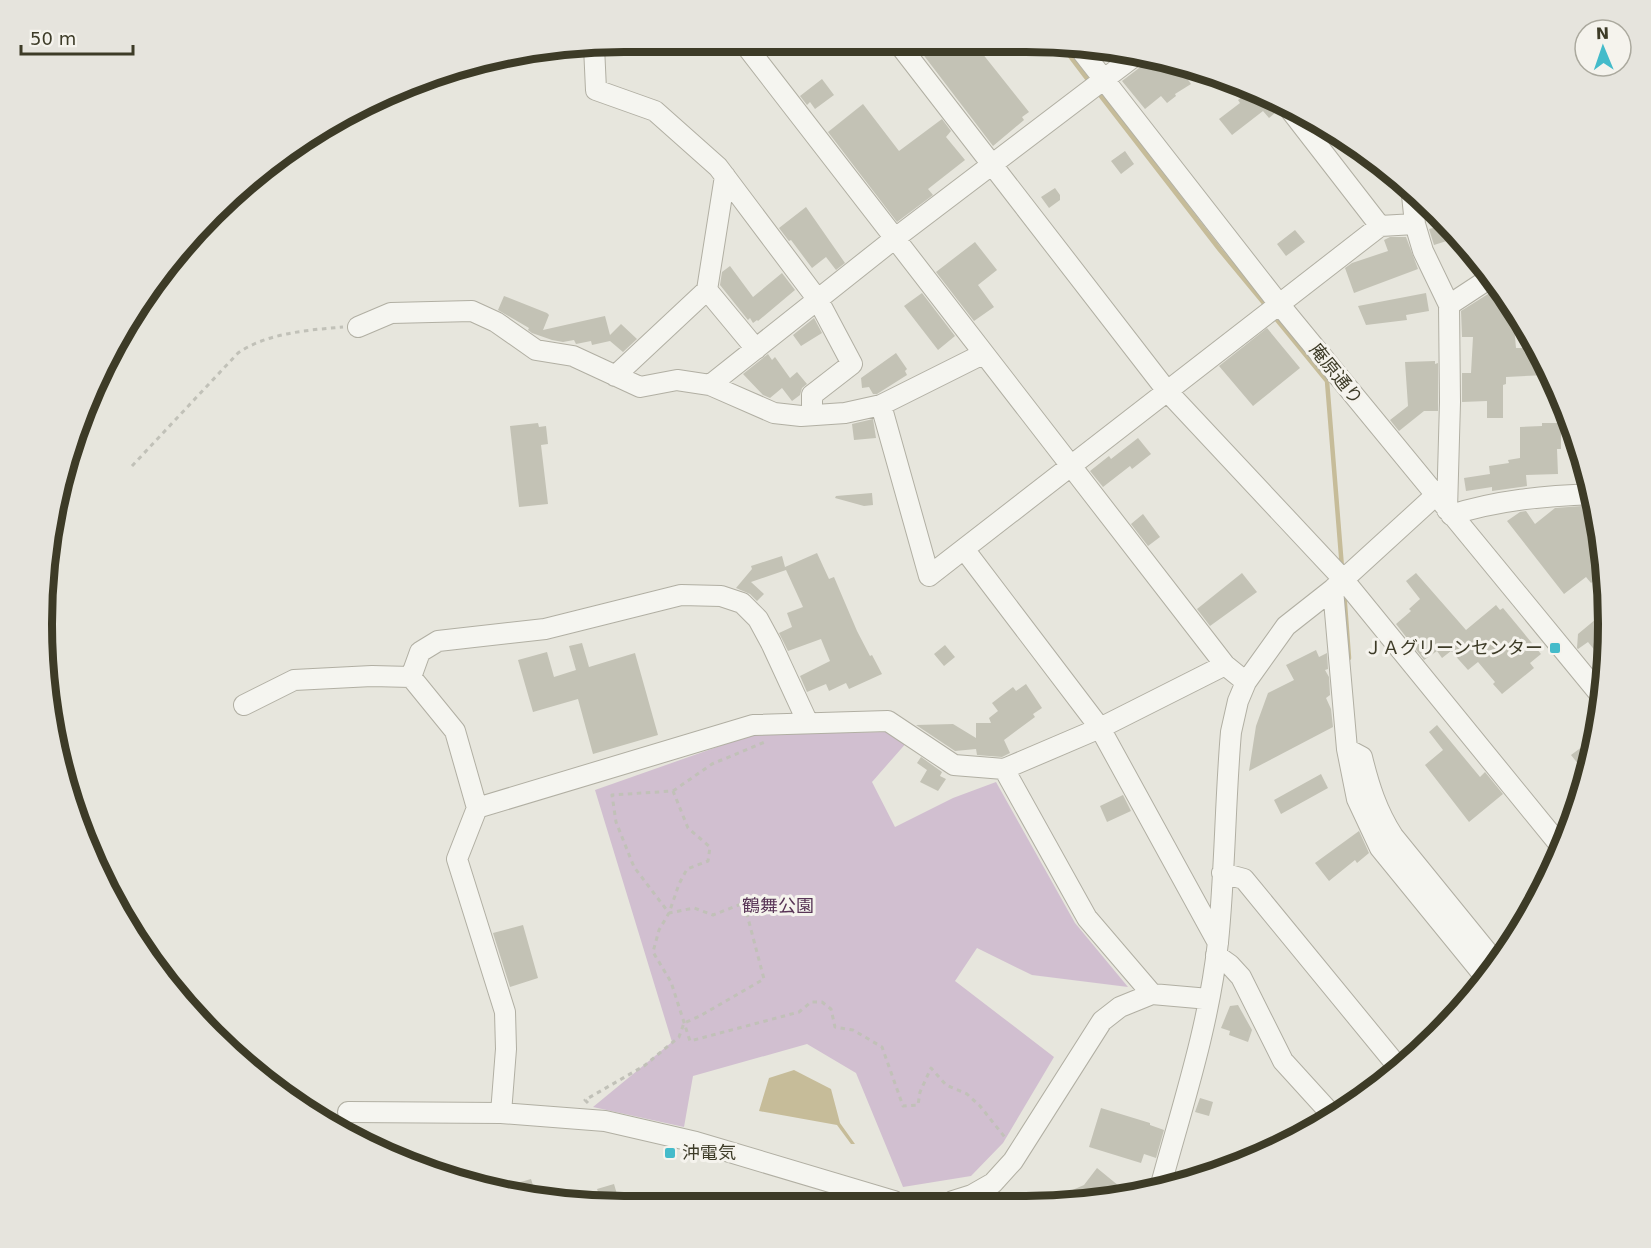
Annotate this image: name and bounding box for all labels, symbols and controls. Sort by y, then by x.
scale bar [21,18,134,56]
north arrow [1573,18,1633,78]
text: N [1595,24,1610,43]
text: 50 m [30,28,76,49]
street label: 庵原通り [1306,339,1367,408]
place label: ＪＡグリーンセンター [1364,637,1543,658]
marker: ＪＡグリーンセンター [1548,641,1562,655]
park label: 鶴舞公園 [742,895,814,916]
place label: 沖電気 [682,1142,736,1163]
marker: 沖電気 [663,1146,677,1160]

